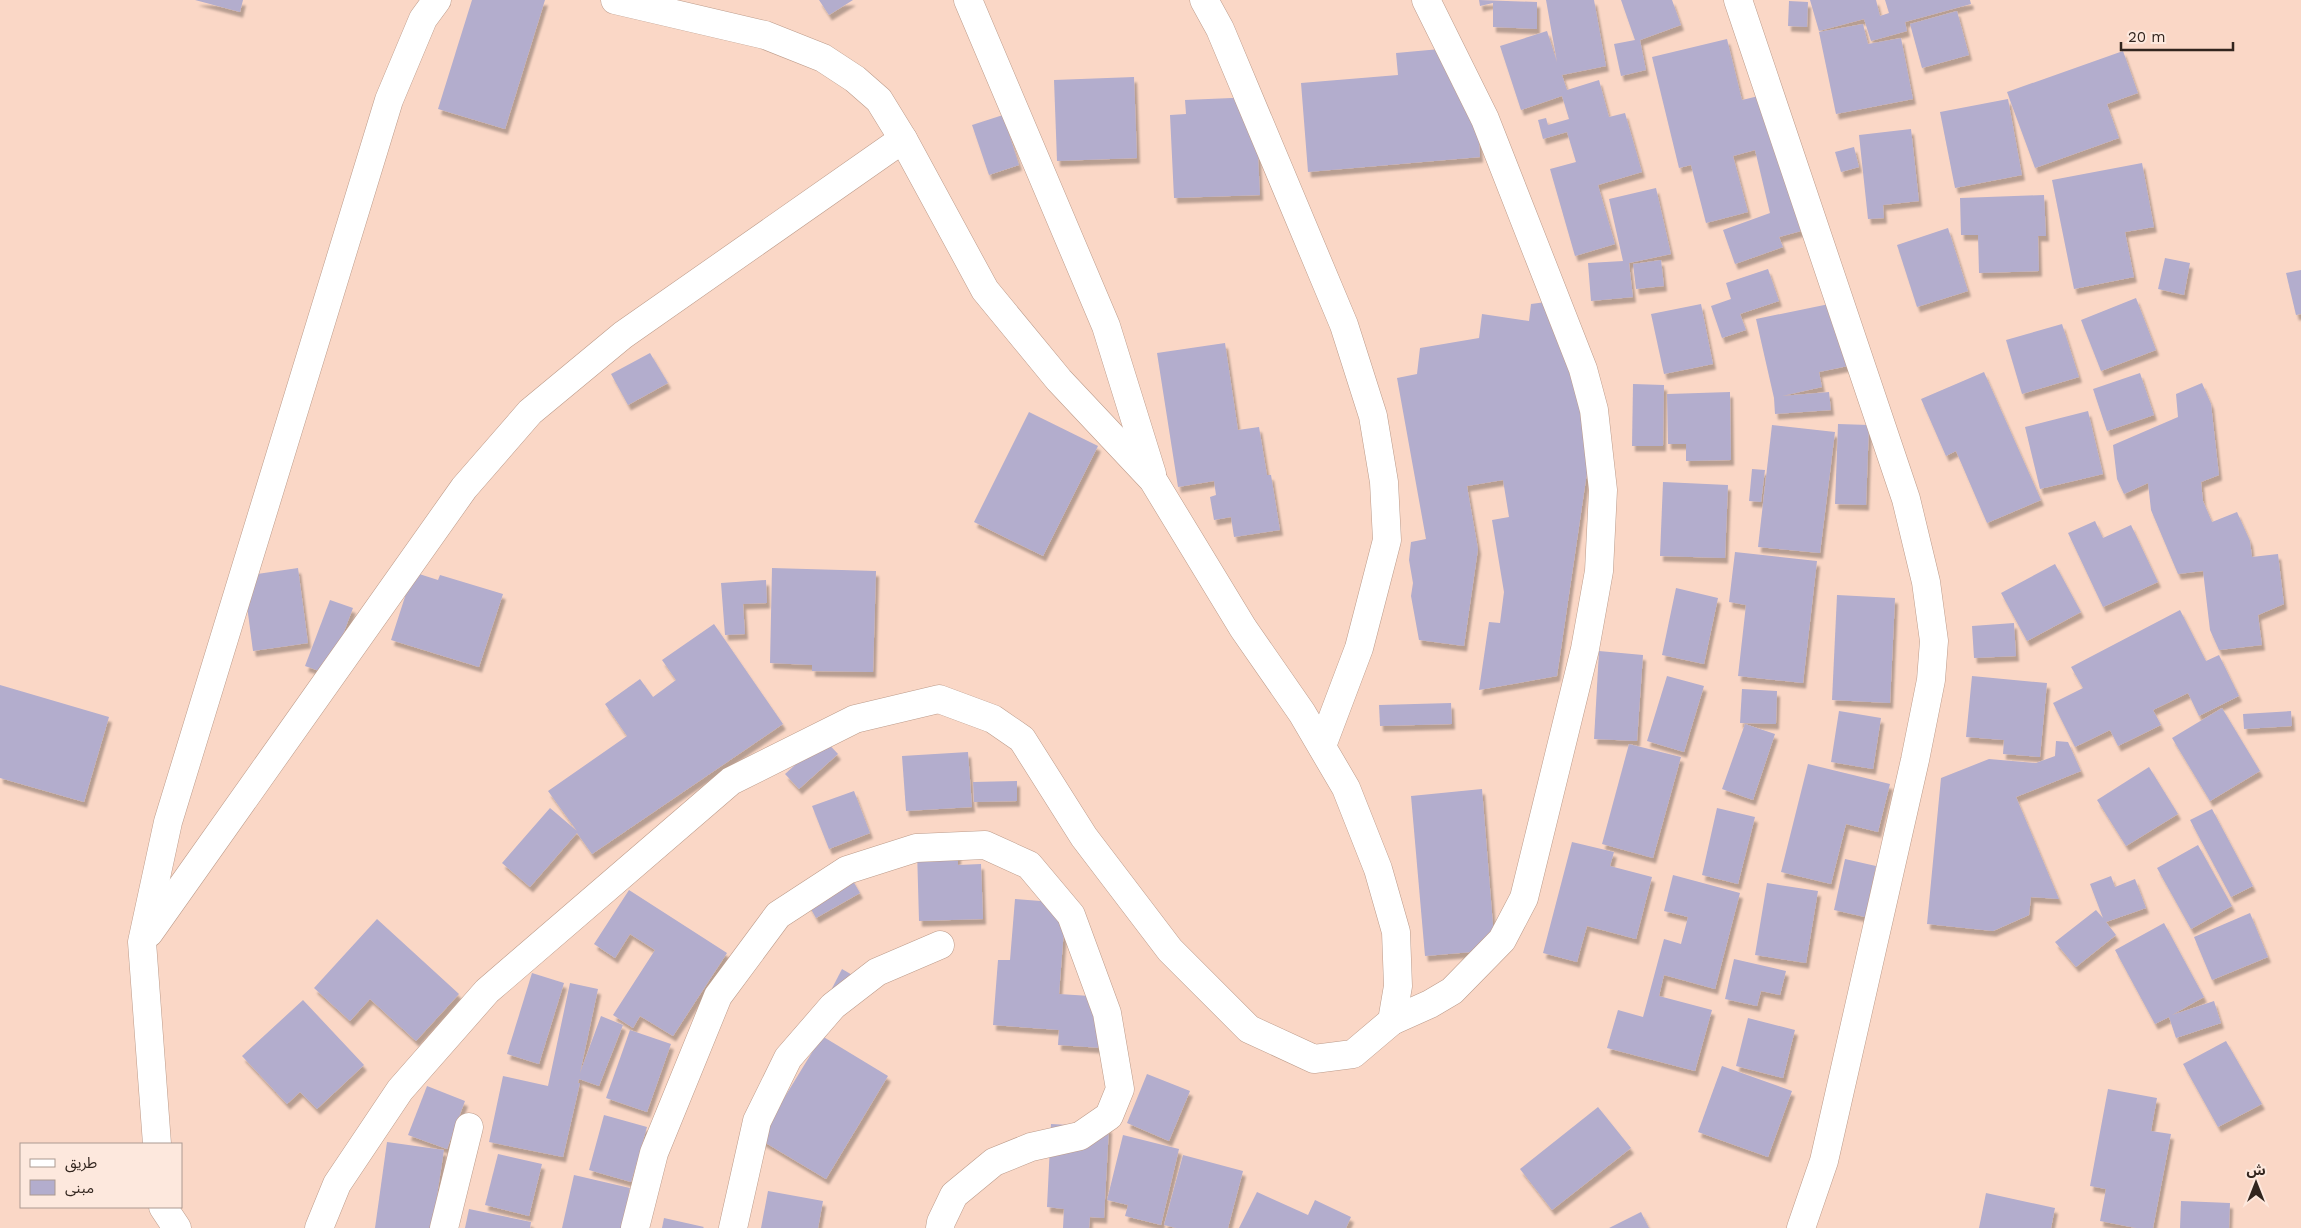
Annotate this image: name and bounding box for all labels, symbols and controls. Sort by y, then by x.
scale bar [2121,20,2234,52]
text: 20 m [2128,28,2166,46]
legend [20,1143,182,1208]
text: طريق [65,1154,97,1173]
north arrow [2231,1158,2281,1208]
text: ش [2246,1162,2266,1178]
text: مبنى [65,1179,94,1197]

